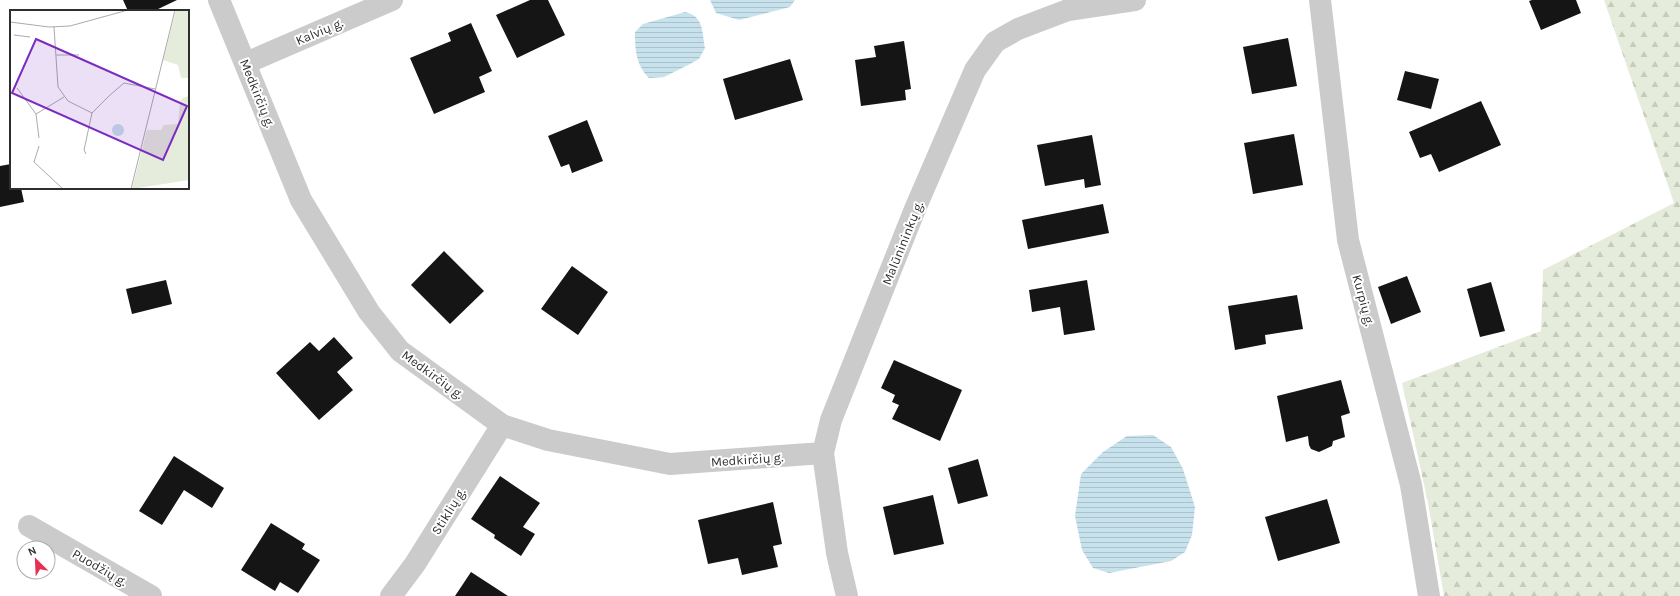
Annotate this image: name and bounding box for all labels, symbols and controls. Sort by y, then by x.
inset map [10,10,189,189]
street label: Kalvių g. [293,15,345,48]
street label: Medkirčių g. [237,57,278,130]
street label: Malūnininkų g. [879,199,926,287]
street label: Kurpių g. [1349,273,1378,327]
street label: Medkirčių g. [399,347,466,402]
street label: Medkirčių g. [710,449,784,470]
street label: Stiklių g. [428,485,469,537]
north arrow [16,540,56,580]
text: N [26,544,38,559]
street label: Puodžių g. [70,546,130,589]

